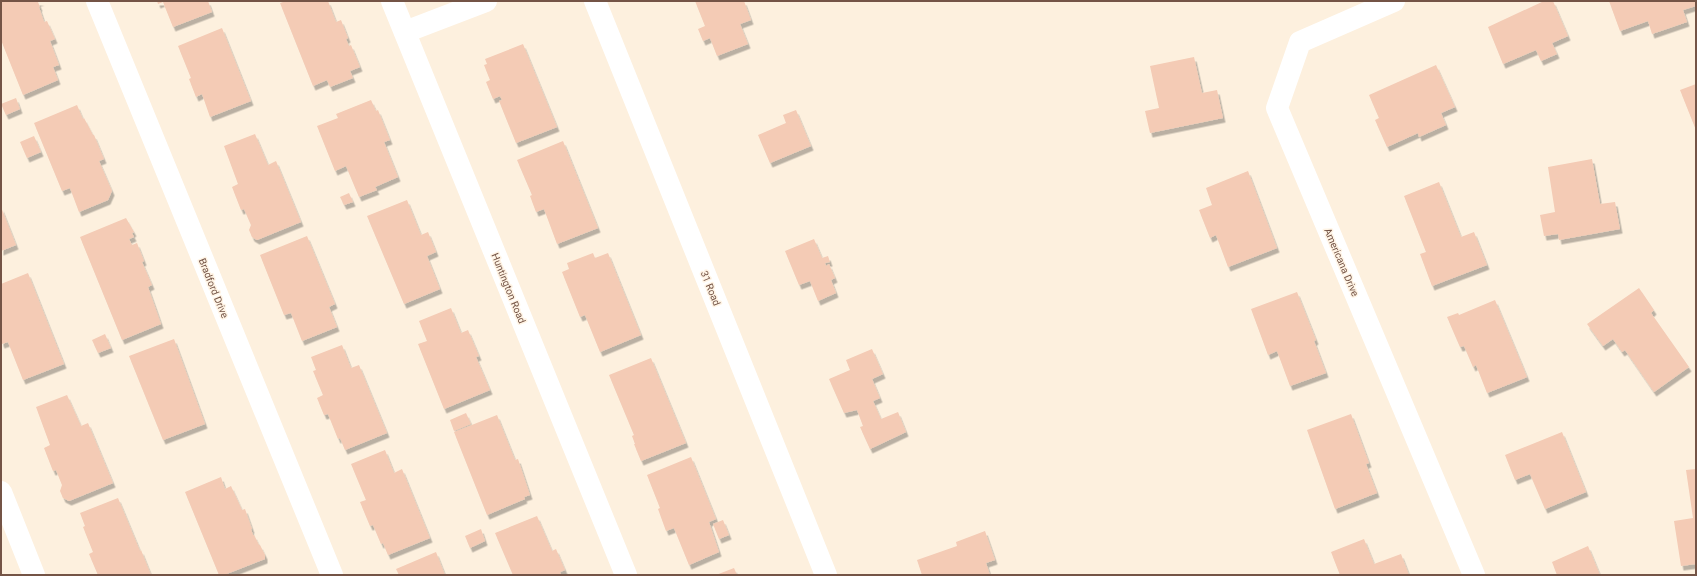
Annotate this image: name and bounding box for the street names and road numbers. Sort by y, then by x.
street label: Americana Drive [1322,226,1361,298]
street label: Huntington Road [489,251,528,325]
street label: Bradford Drive [197,257,231,320]
street label: 31 Road [699,269,723,307]

